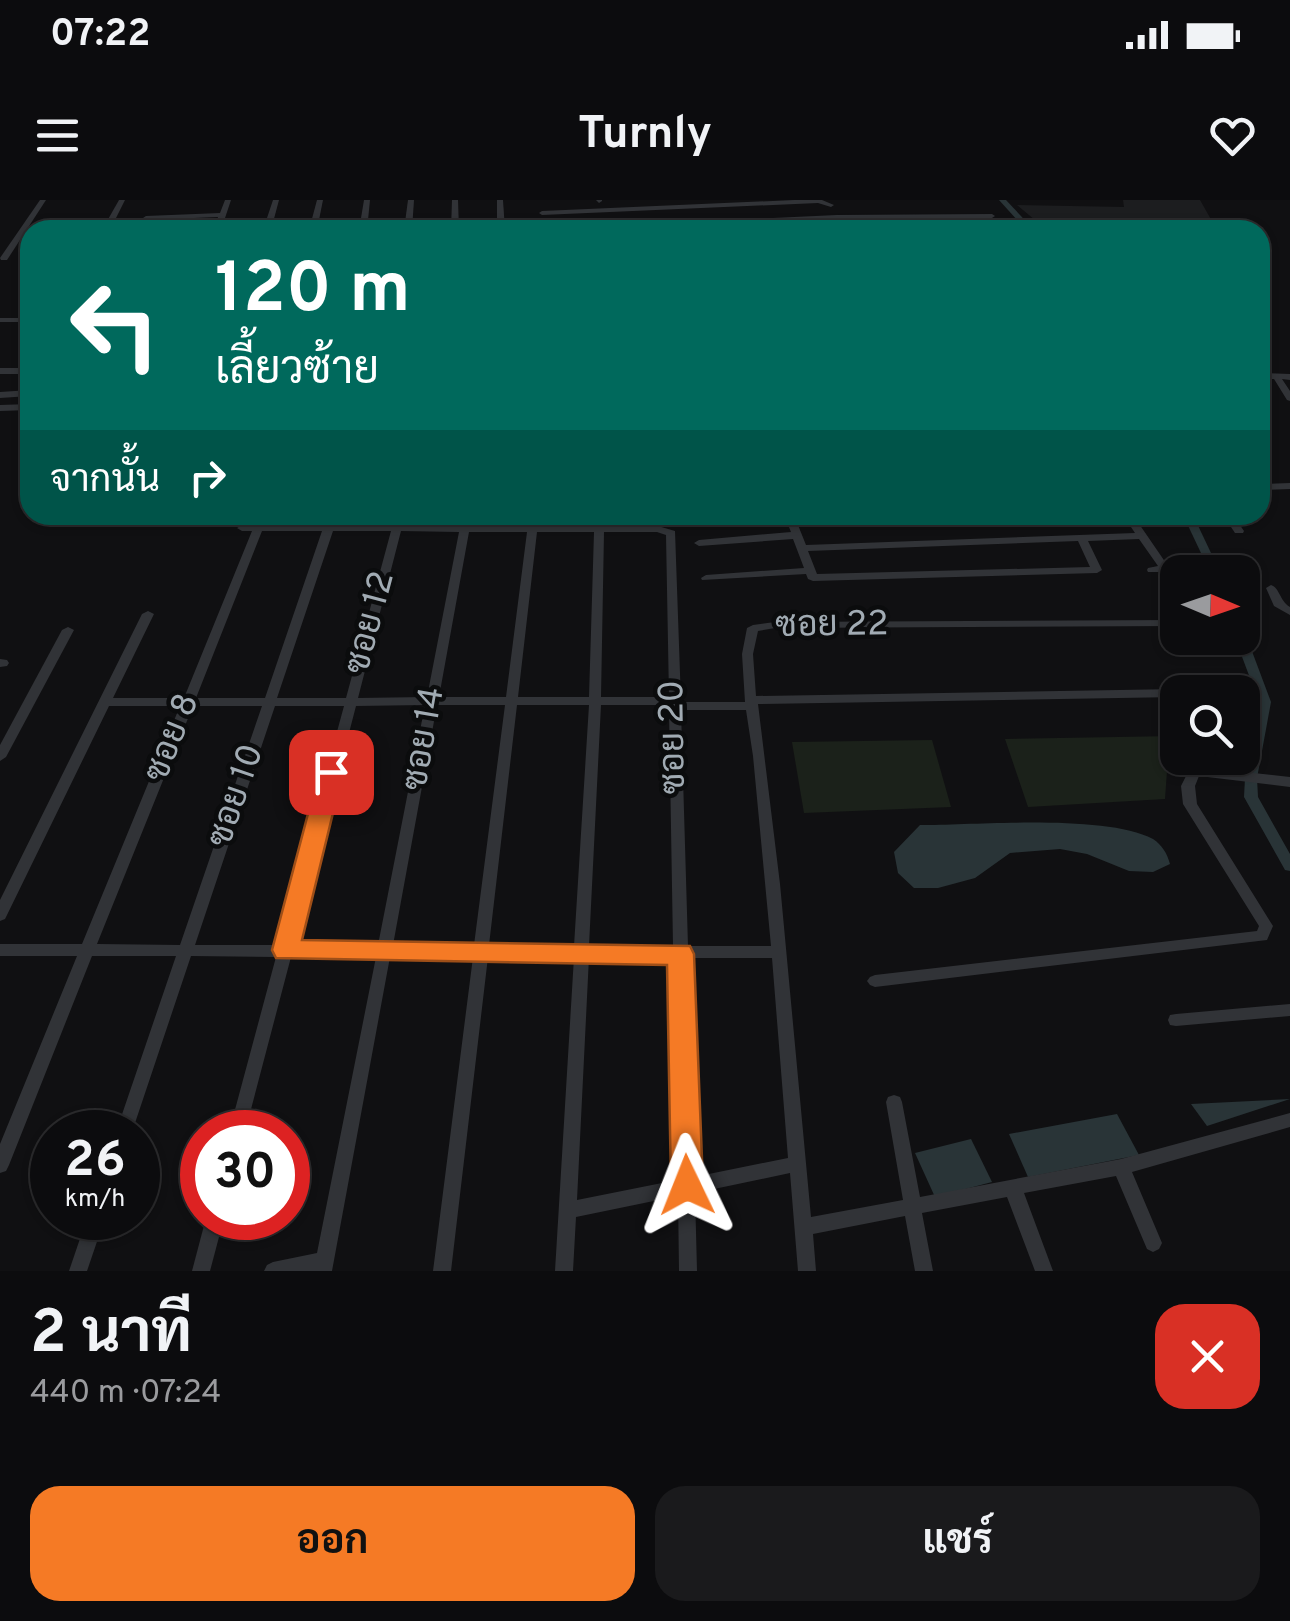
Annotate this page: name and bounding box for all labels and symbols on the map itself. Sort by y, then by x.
north arrow [1160,555,1260,655]
street label: ซอย 12 [336,567,406,679]
street label: ซอย 22 [775,603,889,649]
street label: ซอย 20 [651,679,697,795]
street label: ซอย 14 [394,684,456,794]
street label: ซอย 8 [135,687,211,789]
pin [289,730,374,815]
street label: ซอย 10 [199,739,275,853]
speed limit sign: 30 [180,1110,310,1240]
position arrow [635,1133,739,1237]

